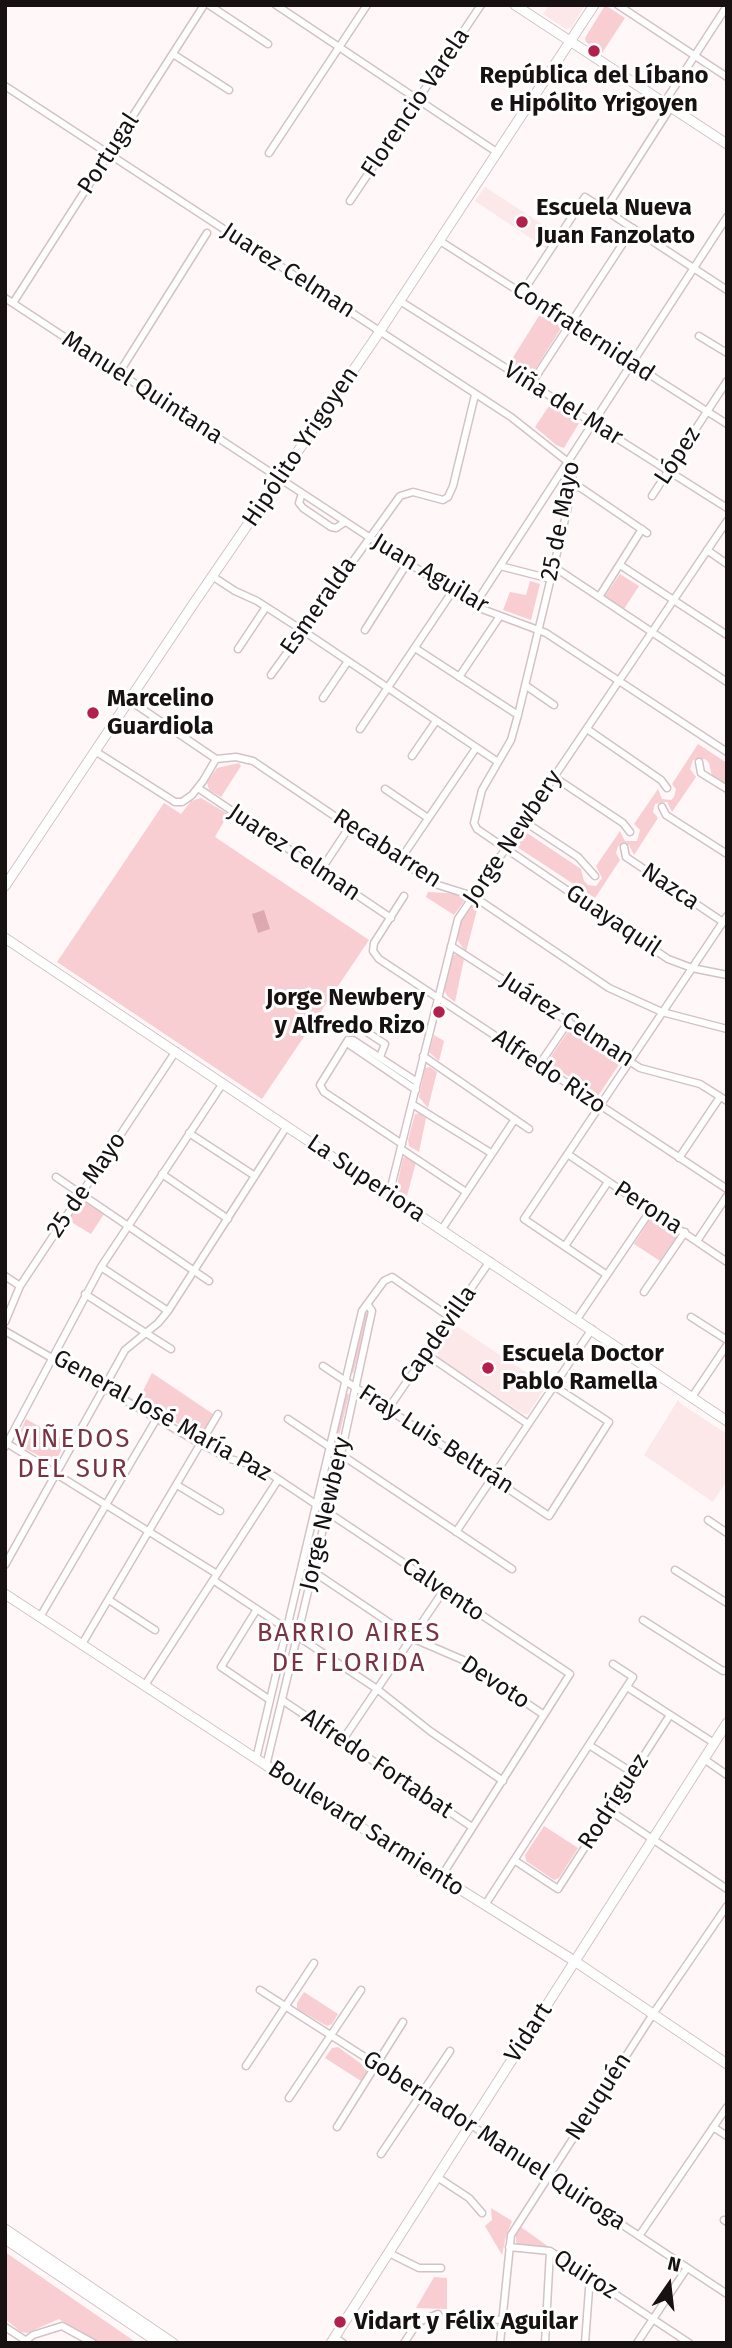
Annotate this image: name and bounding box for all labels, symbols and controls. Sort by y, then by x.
street label: Florencio Varela [355,23,477,183]
marker: República del Líbano e Hipólito Yrigoyen [586,43,602,59]
place label: República del Líbano e Hipólito Yrigoyen [479,62,709,118]
street label: Portugal [72,108,146,200]
place label: Escuela Nueva Juan Fanzolato [536,194,695,250]
marker: Escuela Nueva Juan Fanzolato [514,214,530,230]
street label: Juarez Celman [216,217,360,325]
street label: Confraternidad [506,275,660,389]
street label: Manuel Quintana [56,325,228,451]
street label: Viña del Mar [498,356,628,452]
street label: Hipólito Yrigoyen [237,362,365,532]
street label: López [649,422,707,490]
street label: 25 de Mayo [535,459,587,583]
street label: Juan Aguilar [367,528,493,620]
street label: Esmeralda [275,551,363,661]
place label: Marcelino Guardiola [107,685,214,741]
marker: Marcelino Guardiola [85,705,101,721]
street label: Jorge Newbery [457,765,569,911]
street label: Juarez Celman [222,798,366,908]
street label: Recabarren [327,803,447,895]
street label: Nazca [635,857,705,917]
street label: Guayaquil [560,879,666,963]
street label: Juárez Celman [495,966,639,1074]
place label: Jorge Newbery y Alfredo Rizo [266,984,425,1040]
marker: Jorge Newbery y Alfredo Rizo [431,1004,447,1020]
street label: Alfredo Rizo [487,1023,611,1121]
street label: 25 de Mayo [41,1127,133,1243]
street label: La Superiora [301,1129,431,1229]
street label: Perona [608,1175,688,1241]
street label: Capdevilla [395,1280,483,1390]
place label: Escuela Doctor Pablo Ramella [502,1340,664,1396]
street label: General José María Paz [48,1344,276,1488]
marker: Escuela Doctor Pablo Ramella [480,1360,496,1376]
street label: Fray Luis Beltrán [353,1379,519,1501]
district label: VIÑEDOS DEL SUR [16,1424,130,1486]
street label: Jorge Newbery [294,1434,358,1594]
street label: Calvento [396,1552,490,1628]
district label: BARRIO AIRES DE FLORIDA [258,1618,440,1680]
street label: Devoto [455,1650,535,1716]
street label: Alfredo Fortabat [296,1703,458,1825]
street label: Rodríguez [572,1749,656,1855]
street label: Boulevard Sarmiento [262,1755,470,1903]
street label: Vidart [499,1998,559,2068]
street label: Gobernador Manuel Quiroga [357,2045,631,2237]
street label: Neuquén [560,2048,638,2146]
street label: Quiroz [548,2244,622,2306]
north arrow [634,2250,704,2320]
text: N [665,2251,683,2277]
place label: Vidart y Félix Aguilar [354,2308,578,2336]
marker: Vidart y Félix Aguilar [332,2314,348,2330]

